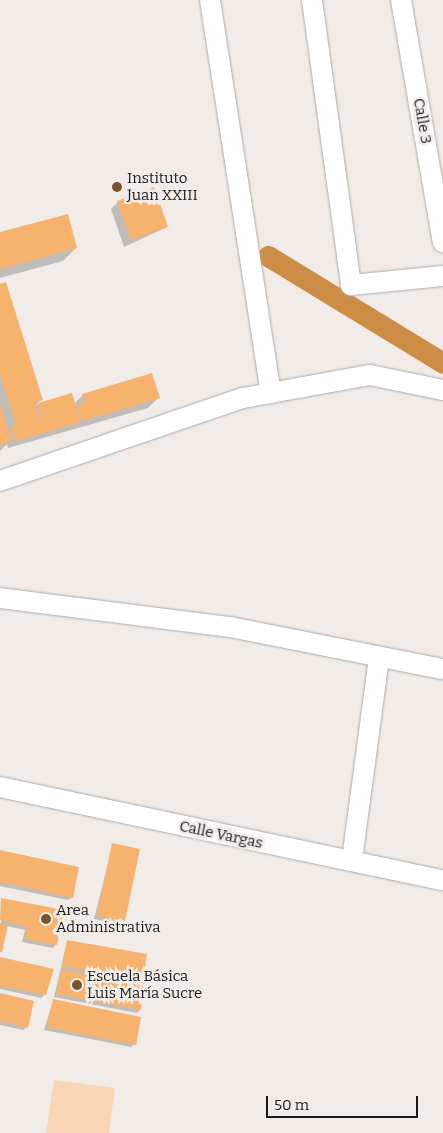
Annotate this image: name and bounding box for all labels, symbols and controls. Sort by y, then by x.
street label: Calle 3 [409,97,435,145]
place label: Instituto Juan XXIII [127,169,198,204]
marker: Instituto Juan XXIII [111,181,123,193]
street label: Calle Vargas [178,817,264,853]
place label: Area Administrativa [56,901,160,936]
marker: Area Administrativa [40,913,52,925]
place label: Escuela Básica Luis María Sucre [87,967,202,1002]
marker: Escuela Básica Luis María Sucre [71,979,83,991]
scale bar [268,1086,420,1118]
text: 50 m [274,1096,309,1114]

